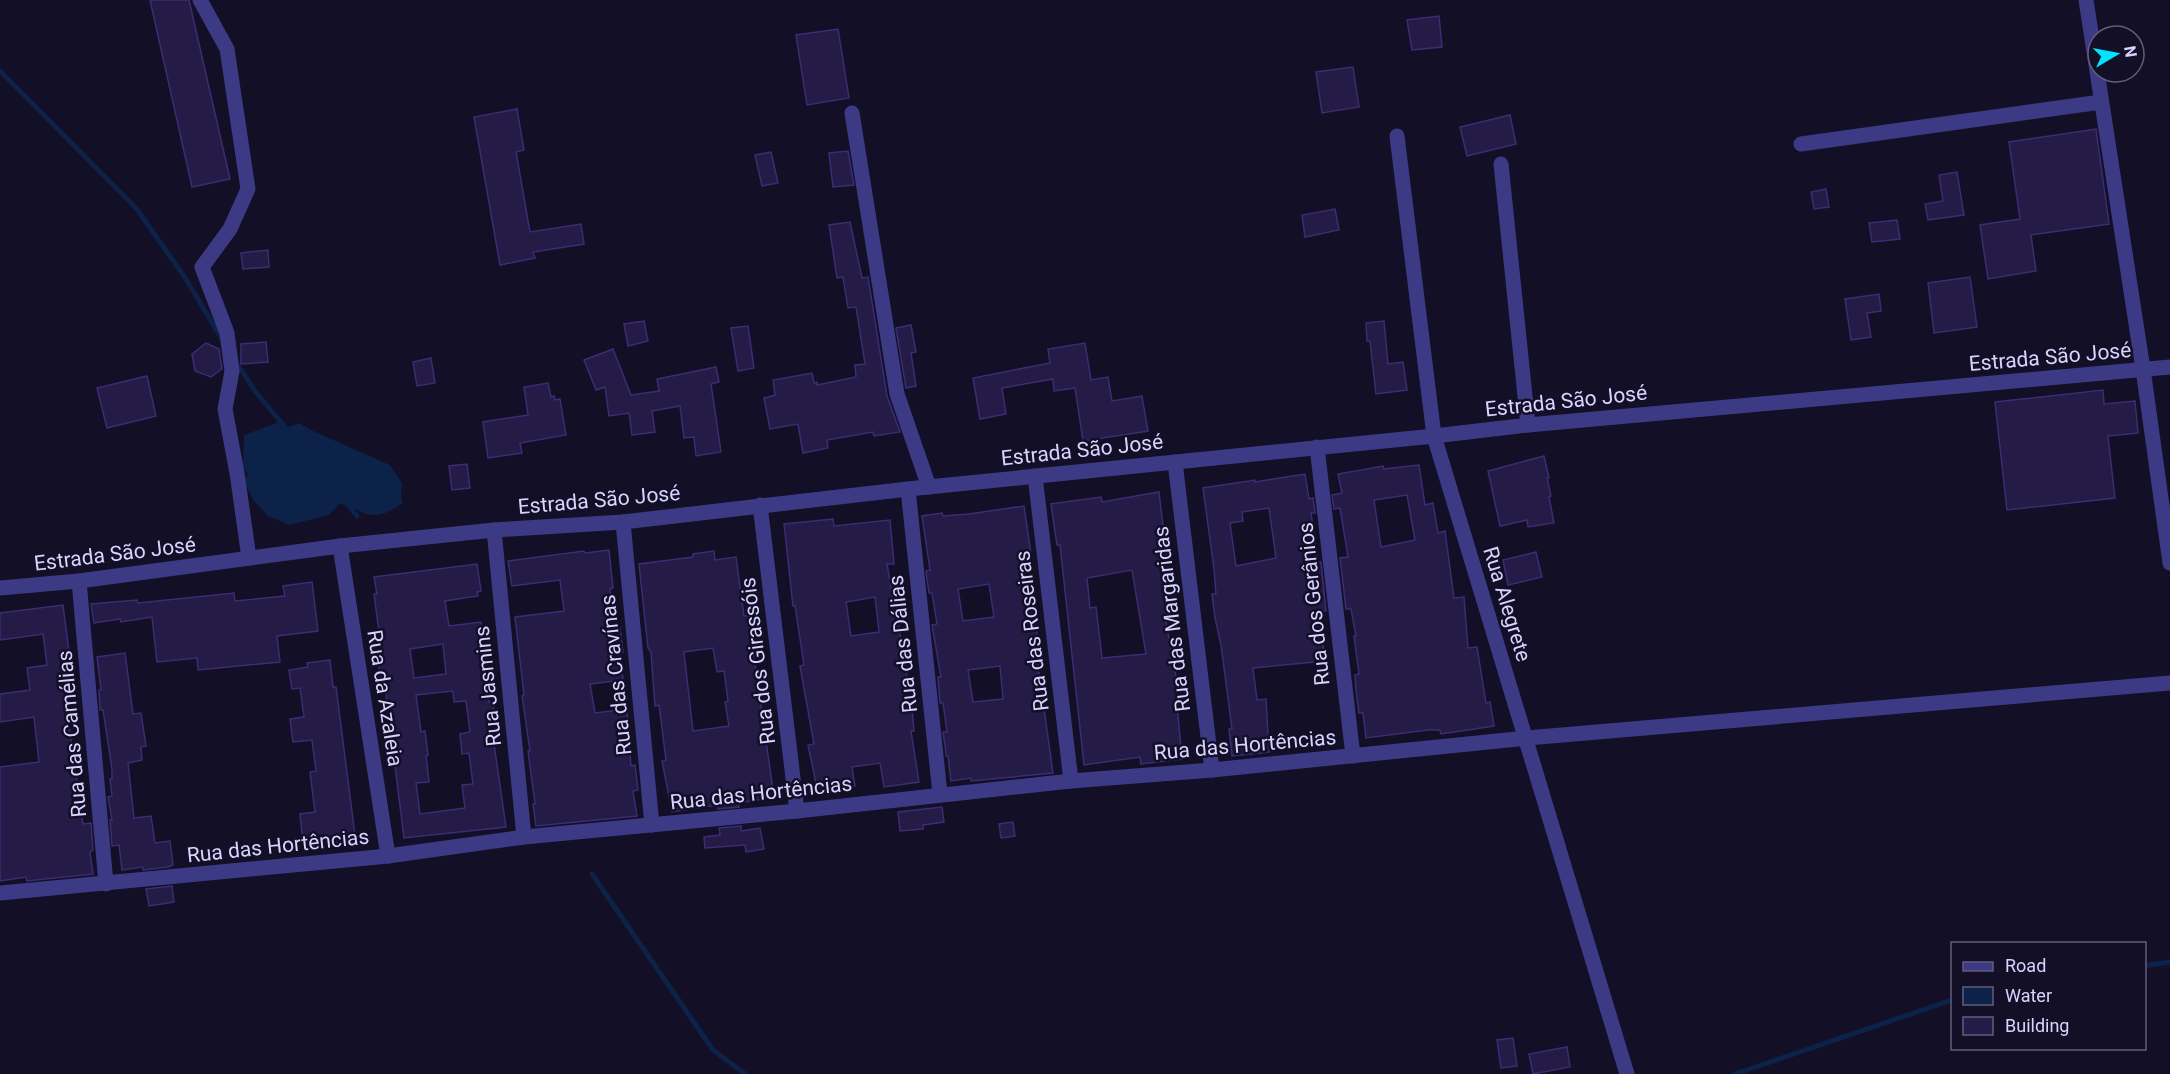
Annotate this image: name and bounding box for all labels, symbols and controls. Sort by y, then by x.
north arrow [2086,24,2146,84]
text: N [2120,44,2141,59]
street label: Estrada São José [1968,338,2132,376]
street label: Estrada São José [1484,381,1648,421]
street label: Estrada São José [1000,430,1164,470]
street label: Estrada São José [517,481,681,519]
street label: Rua dos Gerânios [1293,521,1335,687]
street label: Rua das Margaridas [1149,525,1195,713]
street label: Estrada São José [33,532,197,576]
street label: Rua Alegrete [1478,544,1536,664]
street label: Rua das Roseiras [1010,549,1054,713]
street label: Rua das Dálias [884,574,922,714]
street label: Rua dos Girassóis [736,576,780,746]
street label: Rua das Cravínas [596,594,636,756]
street label: Rua Jasmins [470,625,506,747]
street label: Rua da Azaleia [362,628,408,768]
street label: Rua das Camélias [53,649,91,819]
street label: Rua das Hortências [1153,725,1337,765]
street label: Rua das Hortências [669,772,853,814]
street label: Rua das Hortências [186,825,370,867]
legend [1951,942,2146,1050]
text: Road [2005,955,2046,976]
text: Water [2005,985,2052,1006]
text: Building [2005,1015,2069,1036]

